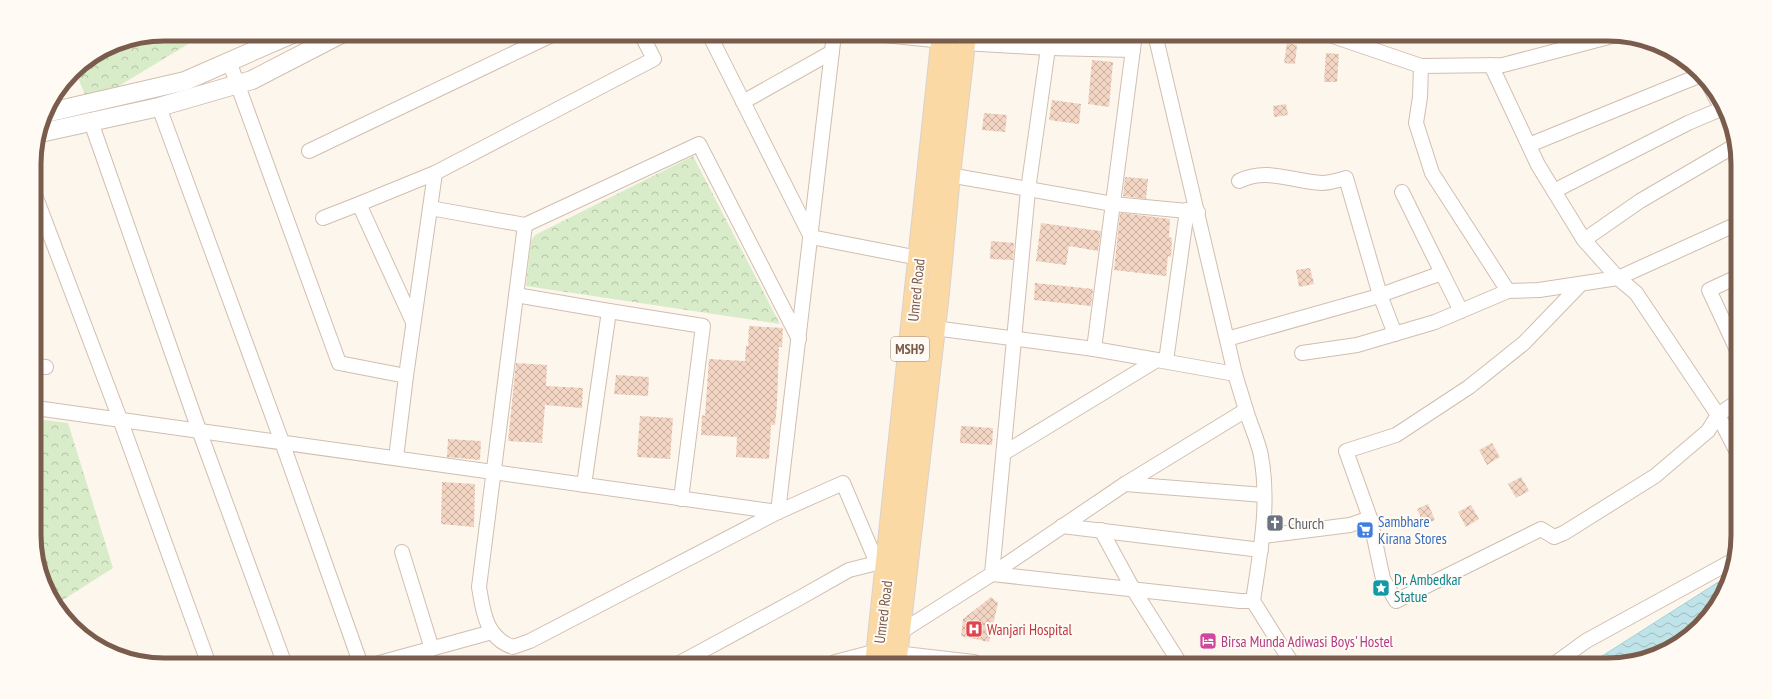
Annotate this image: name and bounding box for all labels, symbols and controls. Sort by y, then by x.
street label: Umred Road [903,258,929,322]
road number: MSH9 [891,337,929,361]
place label: Sambhare Kirana Stores [1378,512,1447,548]
church icon: Church [1265,513,1285,533]
place label: Church [1288,514,1324,533]
supermarket icon: Sambhare Kirana Stores [1355,520,1375,540]
place label: Dr. Ambedkar Statue [1394,570,1463,606]
place icon: Dr. Ambedkar Statue [1371,578,1391,598]
street label: Umred Road [870,579,896,645]
hospital icon: Wanjari Hospital [964,619,984,639]
place label: Wanjari Hospital [987,620,1072,639]
hotel icon: Birsa Munda Adiwasi Boys' Hostel [1198,631,1218,651]
place label: Birsa Munda Adiwasi Boys' Hostel [1221,632,1394,651]

